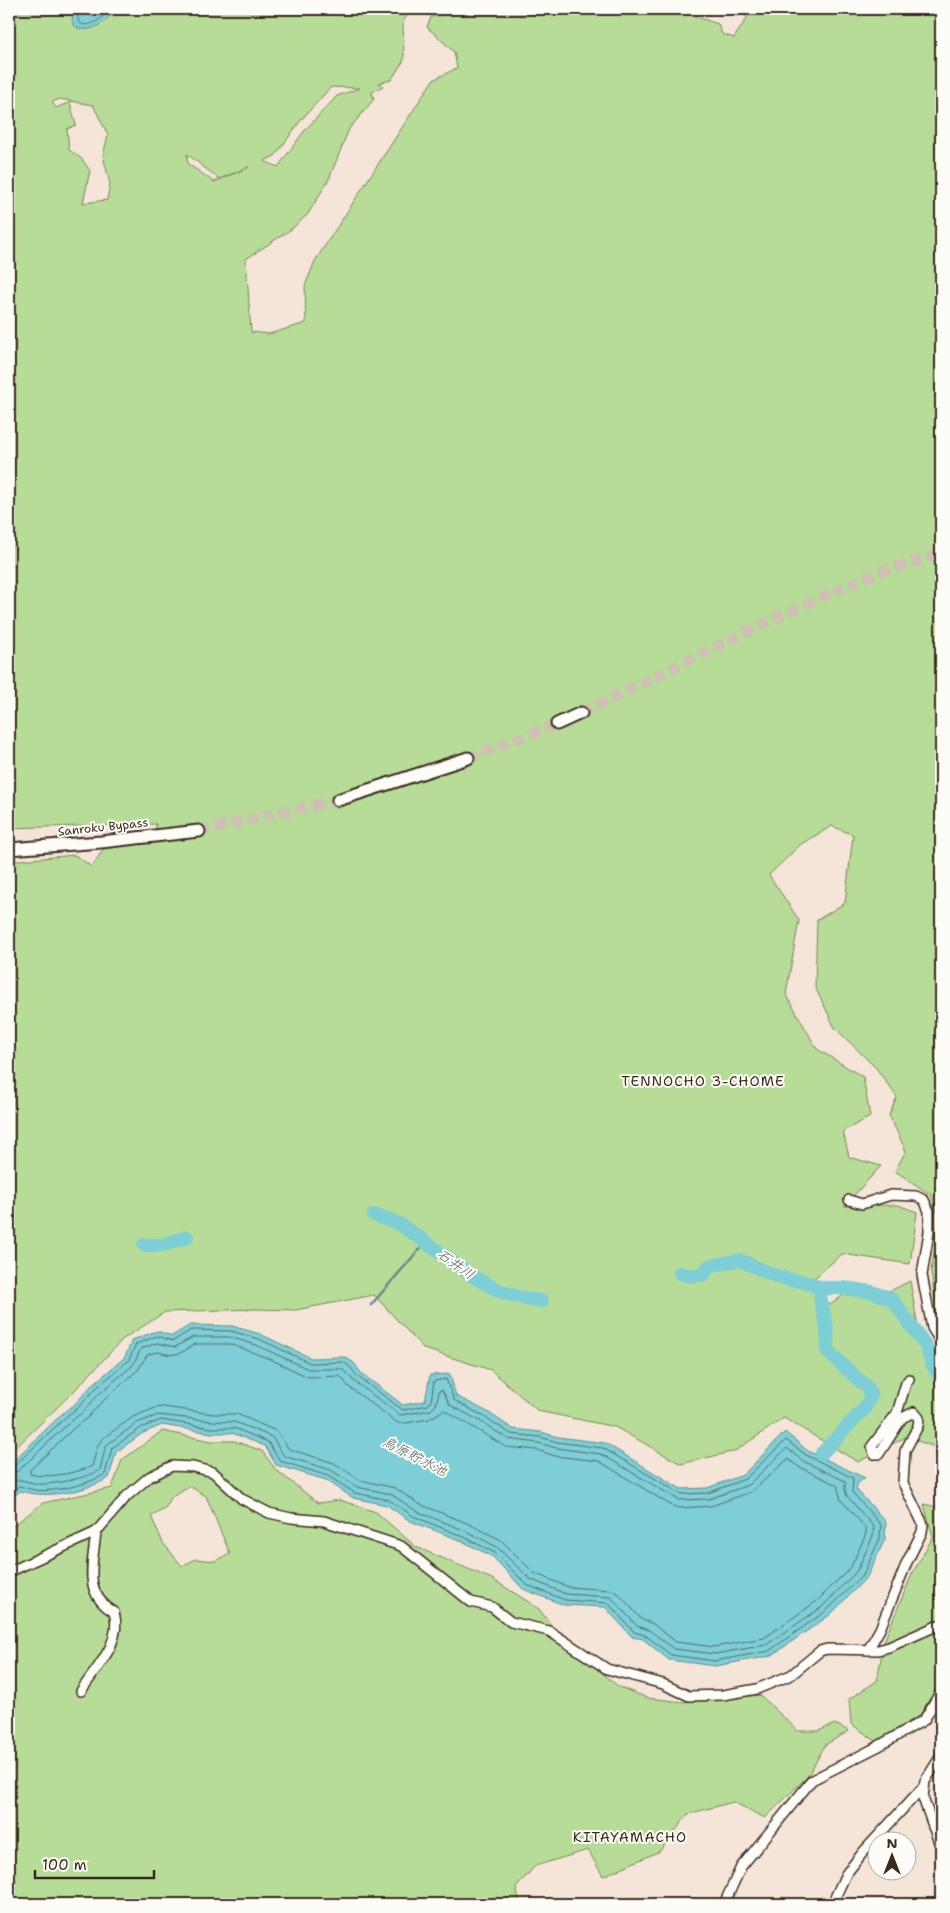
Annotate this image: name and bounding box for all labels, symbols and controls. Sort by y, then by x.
street label: Sanroku Bypass [57,814,149,840]
district label: TENNOCHO 3-CHOME [621,1072,785,1090]
water label: 石井川 [434,1245,478,1283]
water label: 烏原貯水池 [380,1432,451,1480]
district label: KITAYAMACHO [573,1828,687,1846]
north arrow [868,1830,918,1880]
text: N [886,1834,898,1852]
scale bar [35,1848,154,1880]
text: 100 m [42,1855,87,1875]

